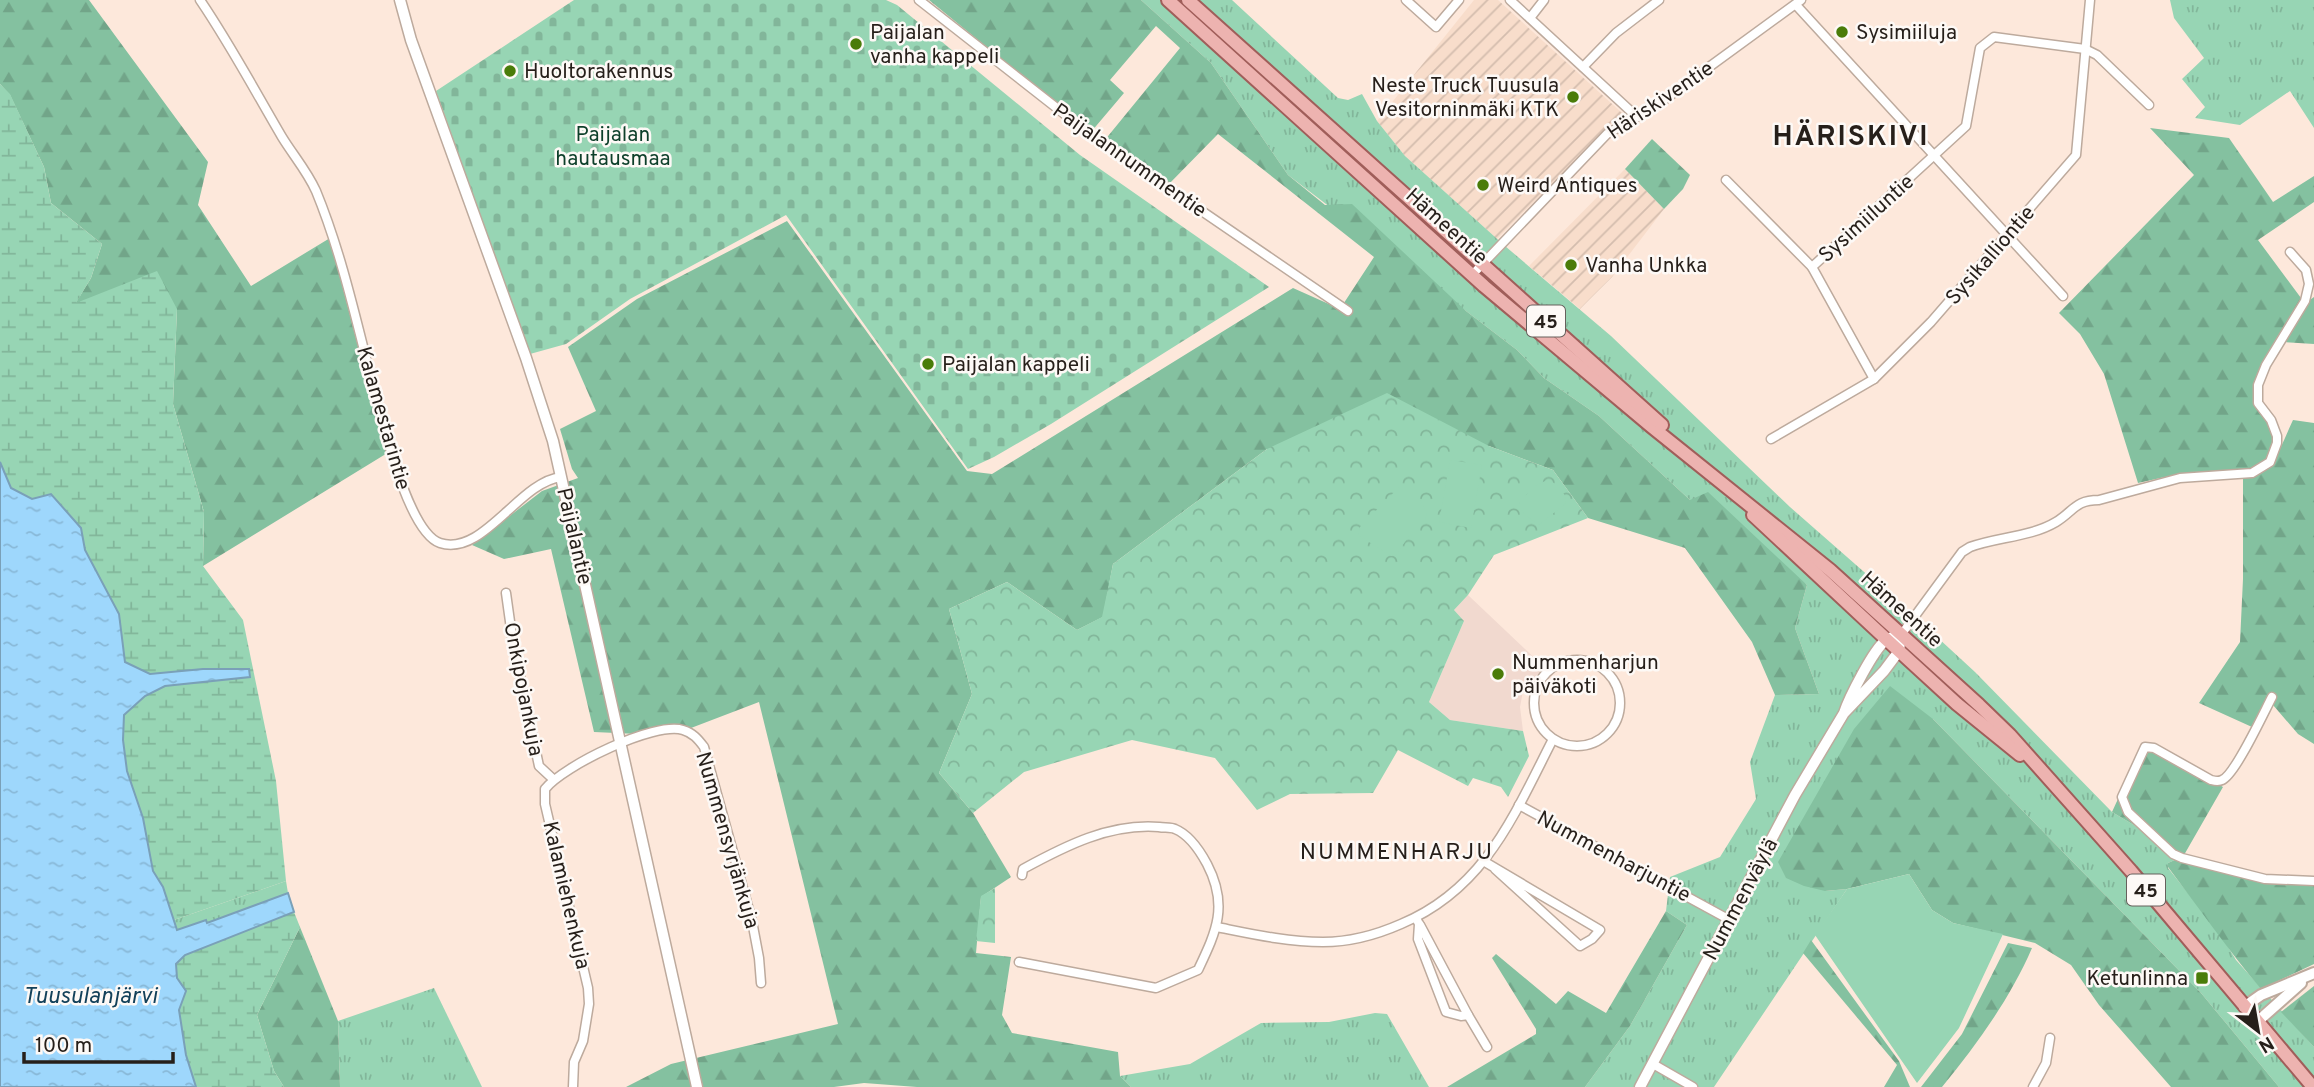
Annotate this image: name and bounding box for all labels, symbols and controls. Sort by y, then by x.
place label: Paijalan vanha kappeli [870,20,999,71]
place label: Sysimiiluja [1856,20,1957,47]
marker: Sysimiiluja [1834,24,1850,40]
marker: Paijalan vanha kappeli [848,36,864,52]
street label: Häriskiventie [1602,56,1719,147]
place label: Huoltorakennus [524,59,673,86]
marker: Huoltorakennus [502,63,518,79]
place label: Neste Truck Tuusula Vesitorninmäki KTK [1371,73,1559,124]
marker: Neste Truck Tuusula Vesitorninmäki KTK [1565,89,1581,105]
street label: Paijalannummentie [1047,98,1212,225]
district label: HÄRISKIVI [1773,118,1929,156]
park label: Paijalan hautausmaa [555,122,671,173]
street label: Sysimiiluntie [1814,169,1920,269]
place label: Weird Antiques [1497,173,1638,200]
marker: Weird Antiques [1475,177,1491,193]
street label: Hämeentie [1399,183,1493,271]
street label: Sysikalliontie [1940,201,2042,311]
place label: Vanha Unkka [1585,253,1707,280]
marker: Vanha Unkka [1563,257,1579,273]
road number: 45 [1527,306,1565,336]
street label: Kalamestarintie [349,343,416,493]
place label: Paijalan kappeli [942,352,1090,379]
marker: Paijalan kappeli [920,356,936,372]
street label: Paijalantie [549,485,598,587]
street label: Hämeentie [1854,566,1948,654]
street label: Onkipojankuja [496,620,549,759]
place label: Nummenharjun päiväkoti [1512,650,1659,701]
marker: Nummenharjun päiväkoti [1490,666,1506,682]
street label: Nummensyrjänkuja [688,749,765,932]
street label: Nummenharjuntie [1532,805,1695,909]
street label: Kalamiehenkuja [535,819,596,972]
street label: Nummenväylä [1698,834,1785,966]
district label: NUMMENHARJU [1300,839,1494,868]
road number: 45 [2127,874,2165,906]
place label: Ketunlinna [2086,966,2188,993]
marker: Ketunlinna [2194,970,2210,986]
water label: Tuusulanjärvi [23,983,158,1012]
north arrow [2223,996,2293,1066]
scale bar [24,1020,173,1064]
text: N [2254,1030,2278,1058]
text: 100 m [35,1033,92,1060]

